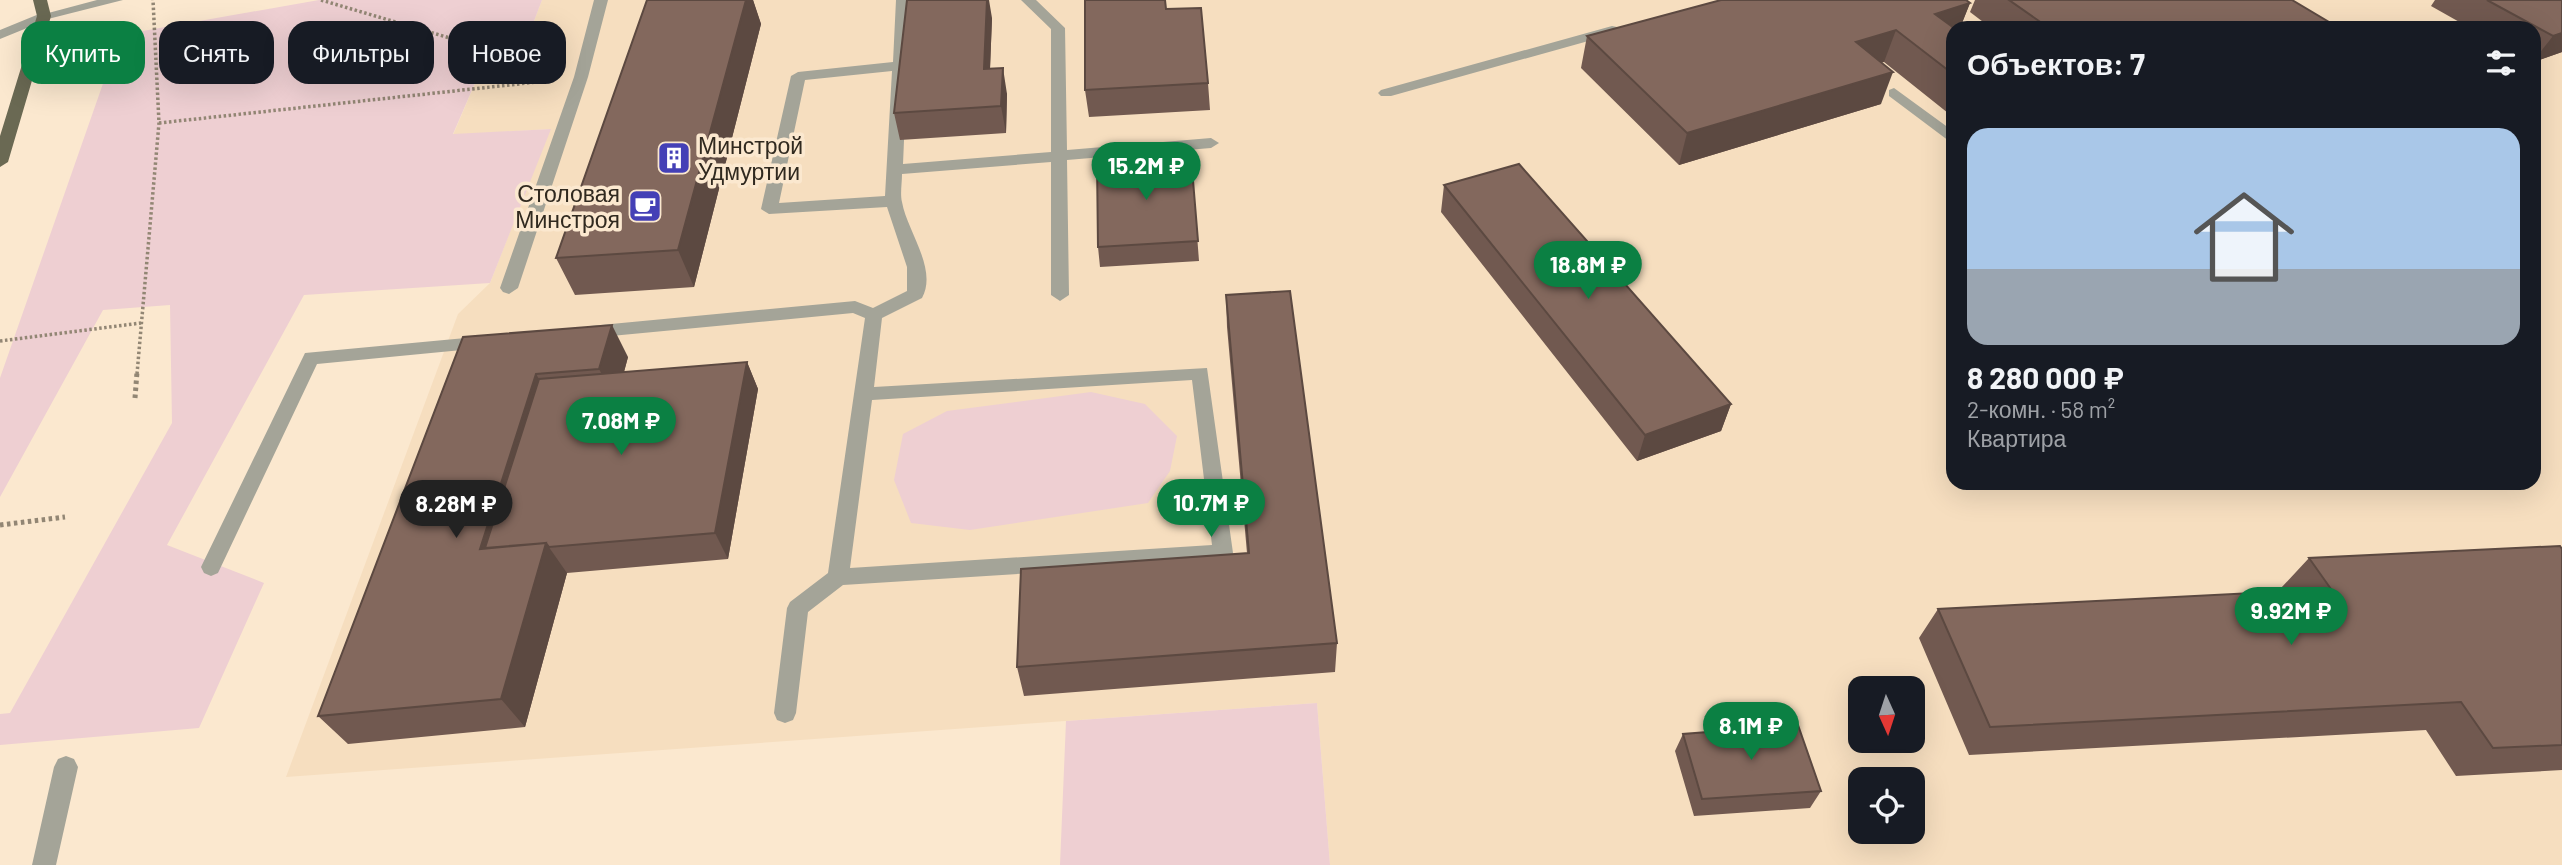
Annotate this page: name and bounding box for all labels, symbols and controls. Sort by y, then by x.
chip: Купить [21,21,145,84]
chip: Снять [159,21,274,84]
chip: Фильтры [288,21,434,84]
chip: Новое [448,21,566,84]
icon: filters [2482,44,2520,82]
text: Объектов: 7 [1967,45,2145,81]
place label: Минстрой Удмуртии [698,131,803,185]
building icon: Минстрой Удмуртии [655,139,693,177]
pin: 15.2M ₽ [1081,142,1211,202]
text: 15.2M ₽ [1108,151,1184,179]
icon: home [2181,174,2307,300]
place label: Столовая Минстроя [515,179,620,233]
cafe icon: Столовая Минстроя [626,187,664,225]
pin: 18.8M ₽ [1523,242,1653,301]
text: 18.8M ₽ [1550,250,1626,278]
text: 8 280 000 ₽ [1967,359,2124,395]
text: 2-комн. · 58 m² [1967,395,2115,423]
pin: 7.08M ₽ [556,398,686,457]
text: 7.08M ₽ [582,406,660,434]
text: Квартира [1967,424,2066,452]
pin: 8.28M ₽ [391,480,521,540]
pin: 10.7M ₽ [1146,480,1276,539]
text: 10.7M ₽ [1173,488,1249,516]
text: 8.28M ₽ [415,489,497,517]
pin: 9.92M ₽ [2226,588,2356,647]
text: 9.92M ₽ [2251,596,2331,624]
north arrow [1848,676,1925,752]
map controls [1848,676,1925,844]
pin: 8.1M ₽ [1694,702,1808,762]
text: 8.1M ₽ [1719,711,1783,739]
button: locate [1848,767,1925,844]

